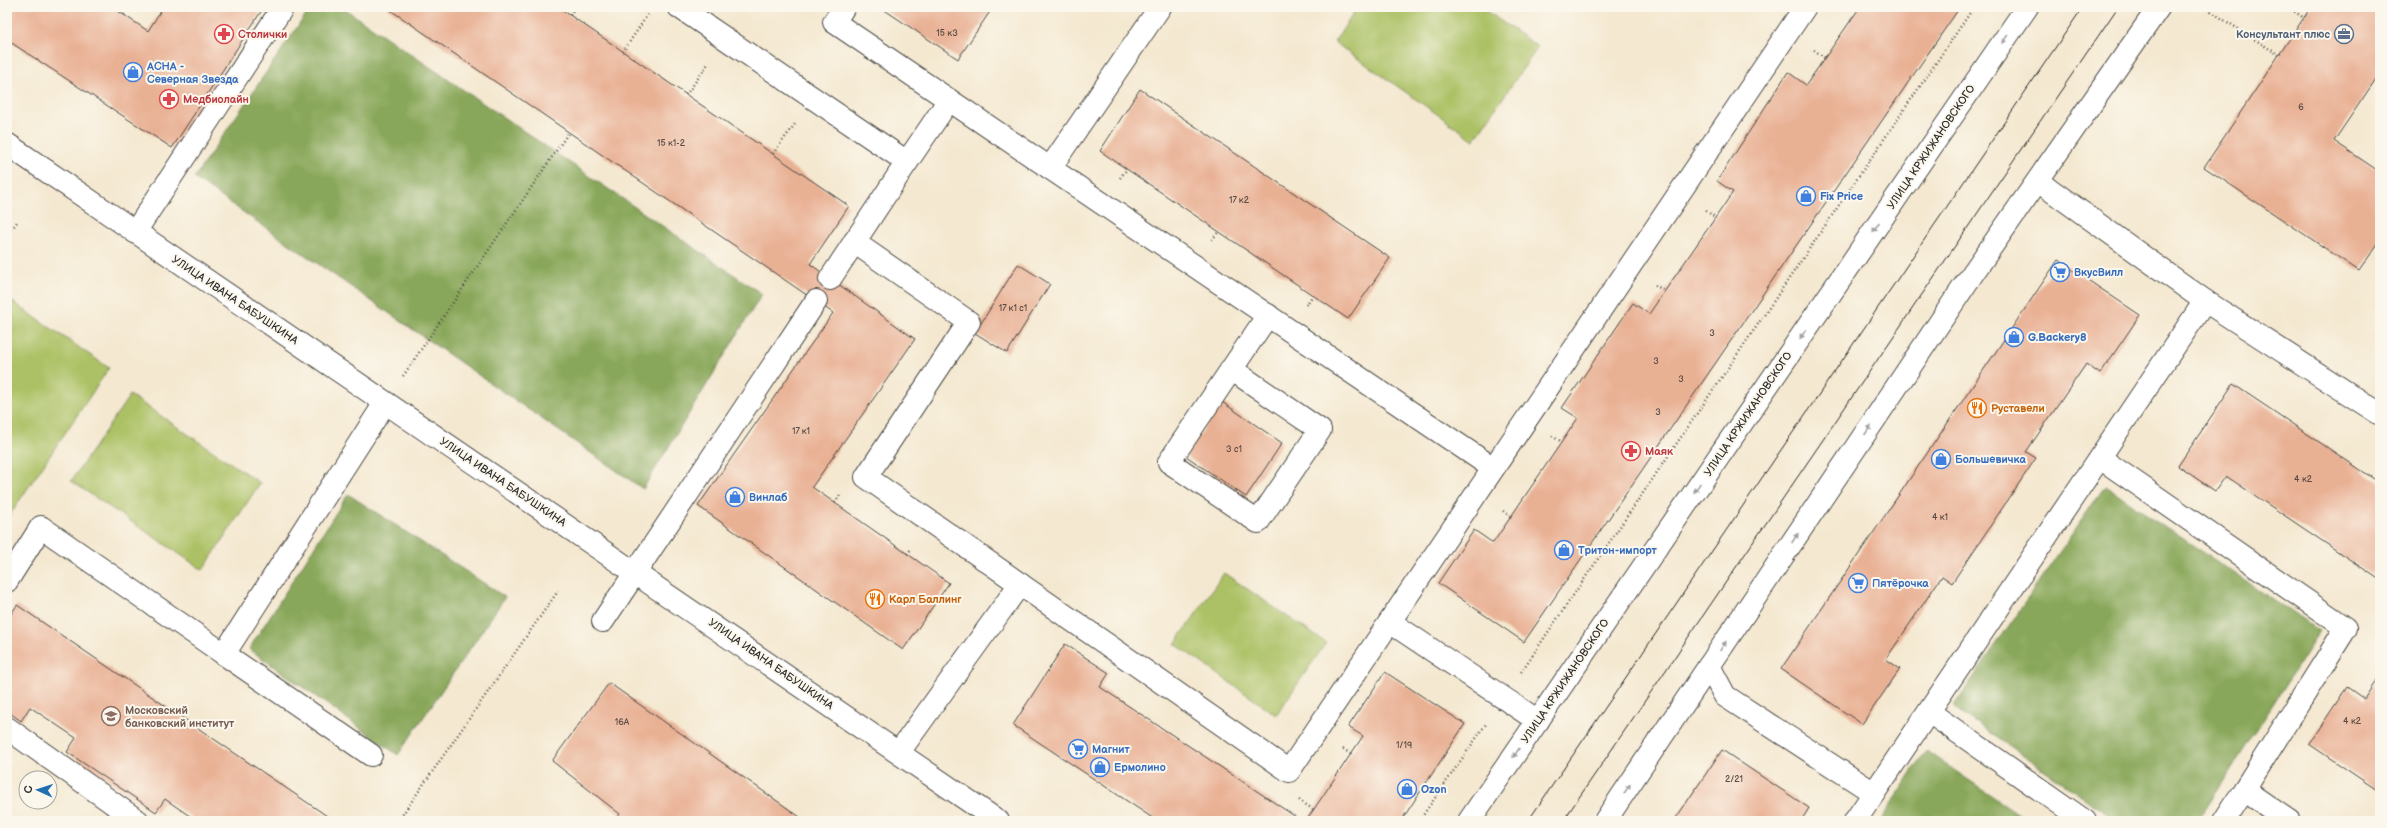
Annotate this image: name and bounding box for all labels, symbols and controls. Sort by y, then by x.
pharmacy icon: Столички [213,23,235,45]
office icon: Консультант плюс [2333,23,2355,45]
place label: Столички [238,28,287,41]
house number: 15 к3 [936,28,958,39]
place label: Консультант плюс [2236,28,2330,41]
one-way arrow [2001,34,2009,44]
place label: АСНА - Северная Звезда [146,60,239,86]
shop icon: АСНА - Северная Звезда [122,61,144,83]
street label: УЛИЦА КРЖИЖАНОВСКОГО [1884,82,1978,212]
pharmacy icon: Медбиолайн [158,88,180,110]
place label: Медбиолайн [183,93,249,106]
house number: 6 [2298,102,2304,113]
house number: 15 к1-2 [657,138,686,149]
shop icon: Fix Price [1795,185,1817,207]
place label: Fix Price [1820,190,1863,203]
house number: 17 к2 [1229,195,1250,206]
one-way arrow [1872,222,1880,232]
street label: УЛИЦА ИВАНА БАБУШКИНА [169,253,301,347]
supermarket icon: ВкусВилл [2049,261,2071,283]
place label: ВкусВилл [2074,266,2123,279]
house number: 17 к1 с1 [999,303,1027,314]
shop icon: G.Backery8 [2003,326,2025,348]
house number: 3 [1709,328,1715,339]
one-way arrow [1799,329,1807,340]
place label: G.Backery8 [2028,331,2087,344]
street label: УЛИЦА КРЖИЖАНОВСКОГО [1701,349,1795,479]
house number: 3 [1653,356,1659,367]
house number: 3 [1678,374,1684,385]
restaurant icon: Руставели [1966,397,1988,419]
place label: Руставели [1991,402,2045,415]
house number: 3 [1655,407,1661,418]
one-way arrow [1864,425,1872,435]
house number: 17 к1 [792,426,810,437]
street label: УЛИЦА ИВАНА БАБУШКИНА [437,435,569,529]
pharmacy icon: Маяк [1620,440,1642,462]
house number: 3 с1 [1226,444,1242,455]
place label: Маяк [1645,445,1673,458]
shop icon: Большевичка [1930,448,1952,470]
place label: Большевичка [1955,453,2026,466]
house number: 4 к2 [2294,474,2313,485]
one-way arrow [1693,483,1701,493]
shop icon: Винлаб [724,486,746,508]
place label: Винлаб [749,491,788,504]
house number: 4 к1 [1932,512,1948,523]
one-way arrow [1791,533,1799,543]
shop icon: Тритон-импорт [1553,539,1575,561]
place label: Тритон-импорт [1578,544,1658,557]
supermarket icon: Пятёрочка [1847,572,1869,594]
place label: Пятёрочка [1872,577,1929,590]
restaurant icon: Карл Баллинг [864,588,886,610]
place label: Карл Баллинг [889,593,962,606]
street label: УЛИЦА ИВАНА БАБУШКИНА [706,616,836,712]
street label: УЛИЦА КРЖИЖАНОВСКОГО [1518,616,1612,746]
one-way arrow [1719,641,1727,651]
place label: Московский банковский институт [125,704,235,730]
school or university icon: Московский банковский институт [100,705,122,727]
house number: 4 к2 [2343,716,2362,727]
house number: 16А [615,717,630,728]
supermarket icon: Магнит [1067,738,1089,760]
house number: 1/19 [1396,740,1412,751]
place label: Магнит [1092,743,1131,756]
one-way arrow [1512,748,1520,758]
shop icon: Ермолино [1089,756,1111,778]
place label: Ермолино [1114,761,1166,774]
north arrow [18,770,58,810]
house number: 2/21 [1725,774,1743,785]
shop icon: Ozon [1396,778,1418,800]
place label: Ozon [1421,783,1447,796]
one-way arrow [1623,783,1631,794]
text: С [22,785,35,794]

